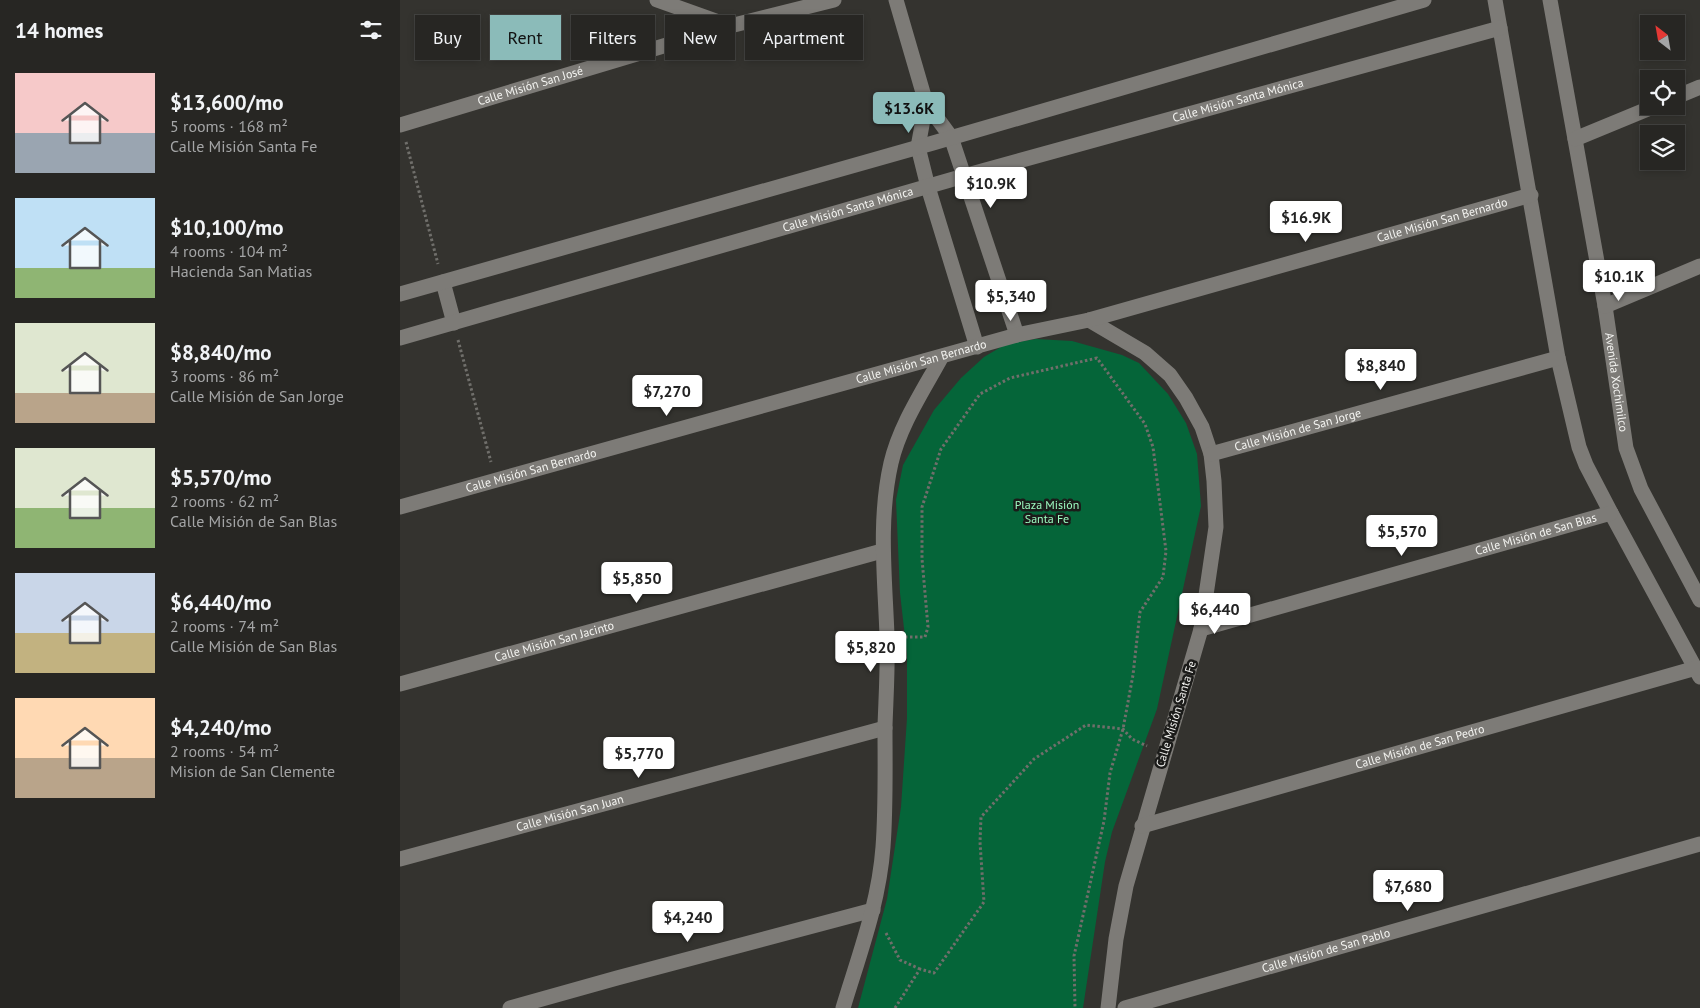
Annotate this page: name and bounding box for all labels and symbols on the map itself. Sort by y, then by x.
north arrow [1640,15,1685,60]
street label: Calle Misión San José [476,63,585,108]
street label: Calle Misión Santa Mónica [1171,75,1305,125]
pin: $13.6K [868,92,950,134]
pin: $10.9K [950,166,1032,209]
street label: Calle Misión Santa Mónica [781,183,915,235]
street label: Calle Misión San Bernardo [1375,194,1509,245]
pin: $16.9K [1265,200,1347,243]
pin: $10.1K [1578,260,1660,302]
pin: $5,340 [970,280,1052,322]
street label: Avenida Xochimilco [1602,332,1632,433]
street label: Calle Misión San Bernardo [854,336,988,387]
pin: $8,840 [1340,348,1422,391]
pin: $7,270 [626,374,708,417]
street label: Calle Misión de San Jorge [1233,405,1363,454]
street label: Calle Misión San Bernardo [464,445,598,495]
park label: Plaza Misión Santa Fe [1015,497,1079,526]
street label: Calle Misión de San Blas [1473,509,1598,558]
pin: $5,570 [1361,514,1443,557]
pin: $5,850 [596,562,678,604]
pin: $6,440 [1174,592,1256,635]
street label: Calle Misión San Jacinto [493,617,616,665]
pin: $5,820 [830,630,912,673]
street label: Calle Misión Santa Fe [1152,659,1199,769]
street label: Calle Misión de San Pedro [1354,721,1486,772]
pin: $5,770 [598,736,680,779]
street label: Calle Misión San Juan [514,791,625,834]
pin: $7,680 [1367,870,1449,912]
pin: $4,240 [647,900,729,943]
street label: Calle Misión de San Pablo [1260,925,1392,976]

